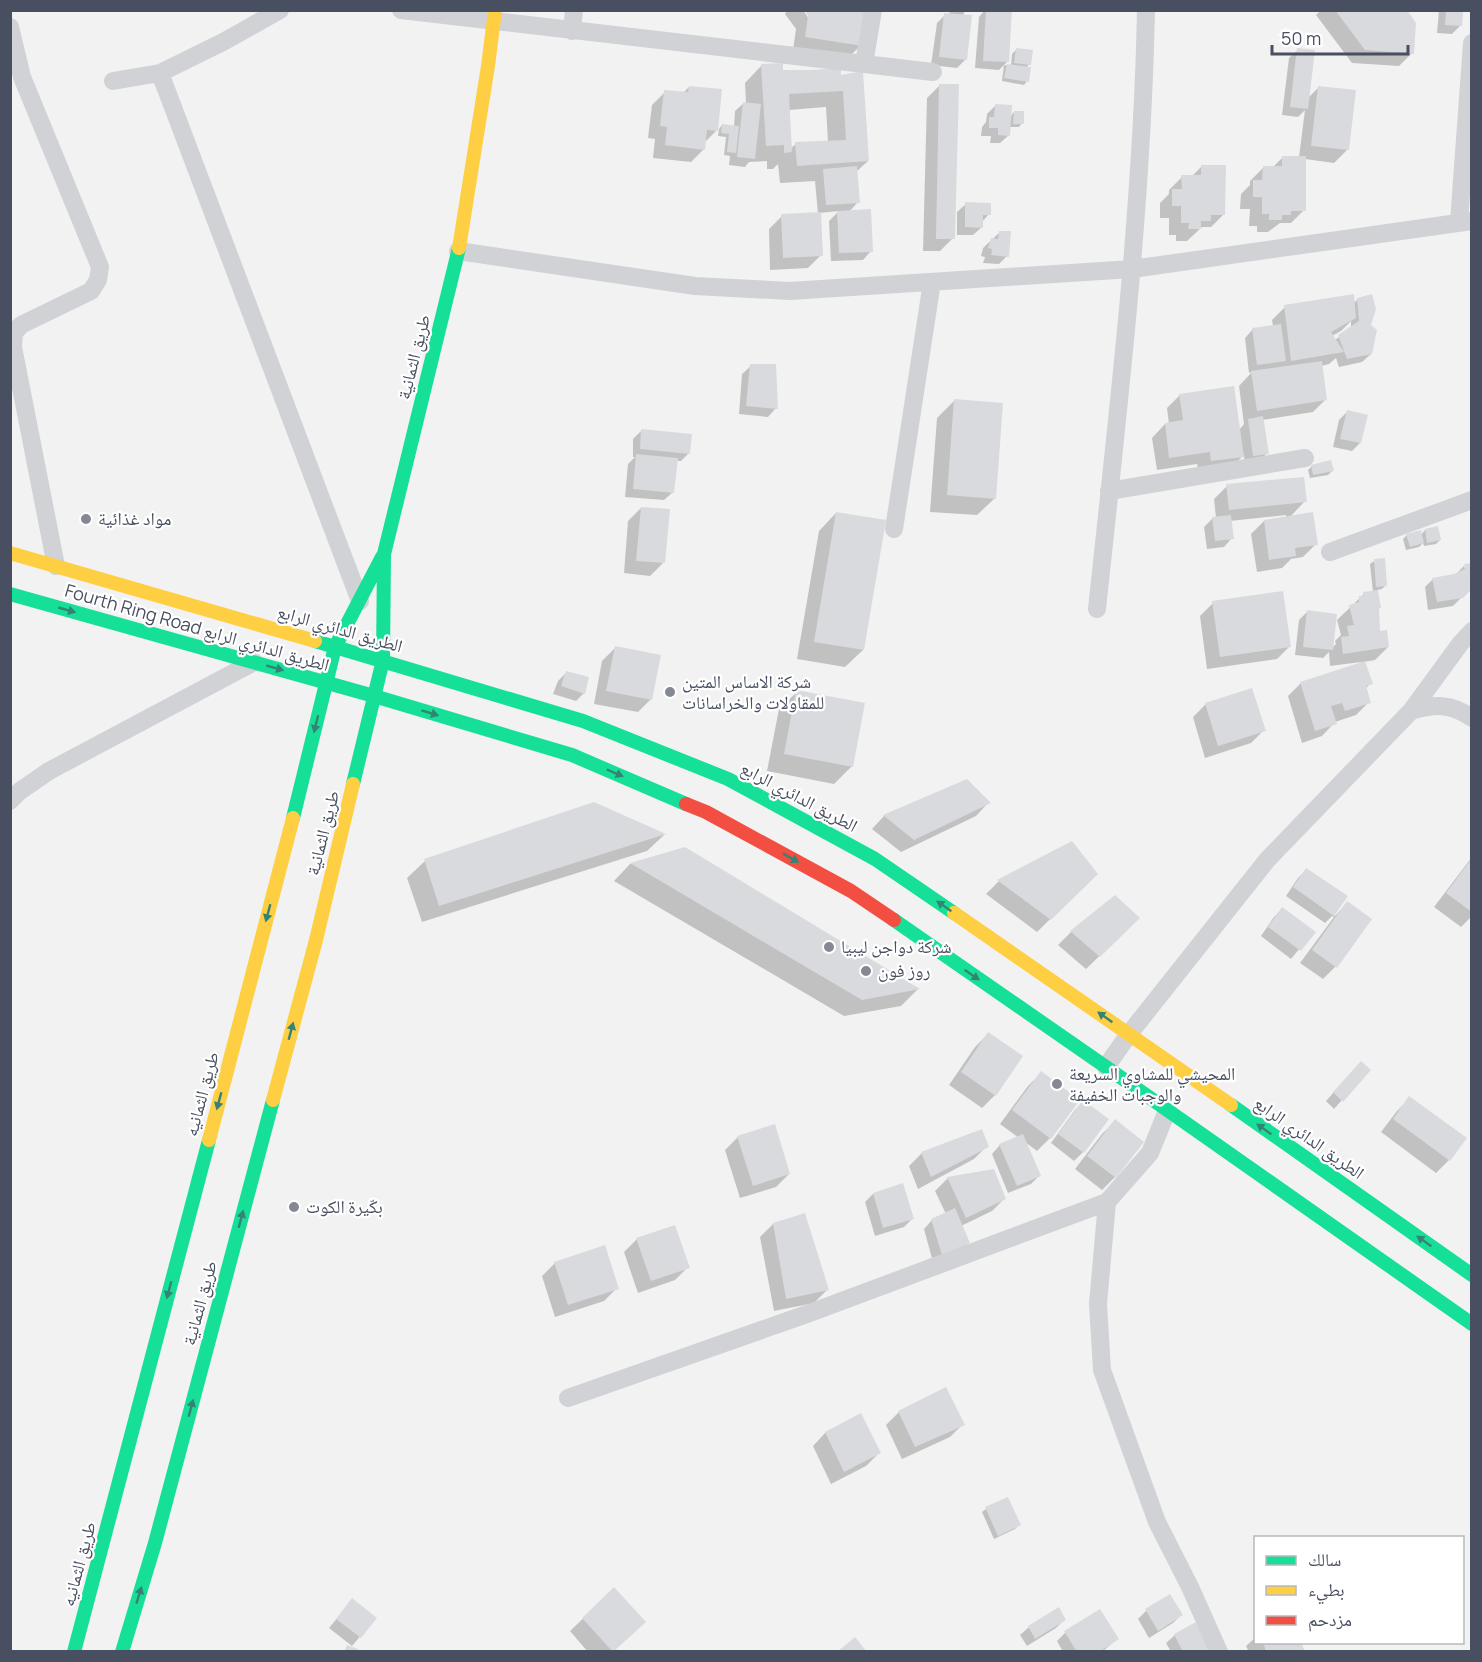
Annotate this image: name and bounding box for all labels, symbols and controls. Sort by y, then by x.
scale bar [1272,18,1408,56]
text: 50 m [1281,26,1321,50]
street label: طريق الثمانية [391,312,435,402]
place label: مواد غذائية [98,506,171,530]
marker: مواد غذائية [79,512,93,526]
street label: Fourth Ring Road الطريق الدائري الرابع [61,578,332,680]
street label: الطريق الدائري الرابع [274,599,406,661]
one-way arrow [58,606,76,615]
one-way arrow [266,664,284,673]
place label: شركة الاساس المتين للمقاولات والخراسانات [682,669,824,714]
marker: شركة الاساس المتين للمقاولات والخراسانات [663,685,677,699]
one-way arrow [421,709,439,718]
one-way arrow [311,715,321,733]
street label: الطريق الدائري الرابع [735,755,862,840]
one-way arrow [607,768,625,778]
street label: طريق الثمانية [300,788,344,878]
one-way arrow [782,853,799,863]
one-way arrow [936,901,952,912]
one-way arrow [263,904,273,922]
place label: شركة دواجن ليبيا [841,934,952,958]
marker: شركة دواجن ليبيا [822,940,836,954]
place label: روز فون [878,958,931,982]
marker: روز فون [859,964,873,978]
one-way arrow [964,969,981,980]
one-way arrow [1097,1011,1113,1023]
one-way arrow [287,1022,297,1040]
street label: طريق الثمانيه [178,1049,224,1139]
place label: المحيشي للمشاوي السريعة والوجبات الخفيفة [1069,1061,1235,1106]
marker: المحيشي للمشاوي السريعة والوجبات الخفيفة [1050,1077,1064,1091]
street label: الطريق الدائري الرابع [1248,1090,1369,1187]
one-way arrow [213,1092,223,1111]
one-way arrow [1257,1123,1273,1135]
place label: بكّيرة الكوت [306,1194,383,1218]
marker: بكّيرة الكوت [287,1200,301,1214]
one-way arrow [237,1210,247,1228]
one-way arrow [1416,1235,1432,1247]
street label: طريق الثمانية [176,1258,222,1348]
one-way arrow [164,1281,173,1299]
one-way arrow [187,1398,196,1416]
street label: طريق الثمانيه [55,1519,101,1609]
legend [1254,1536,1464,1644]
text: سالك [1308,1547,1341,1571]
text: بطيء [1308,1577,1345,1605]
one-way arrow [135,1586,144,1604]
text: مزدحم [1308,1607,1352,1632]

